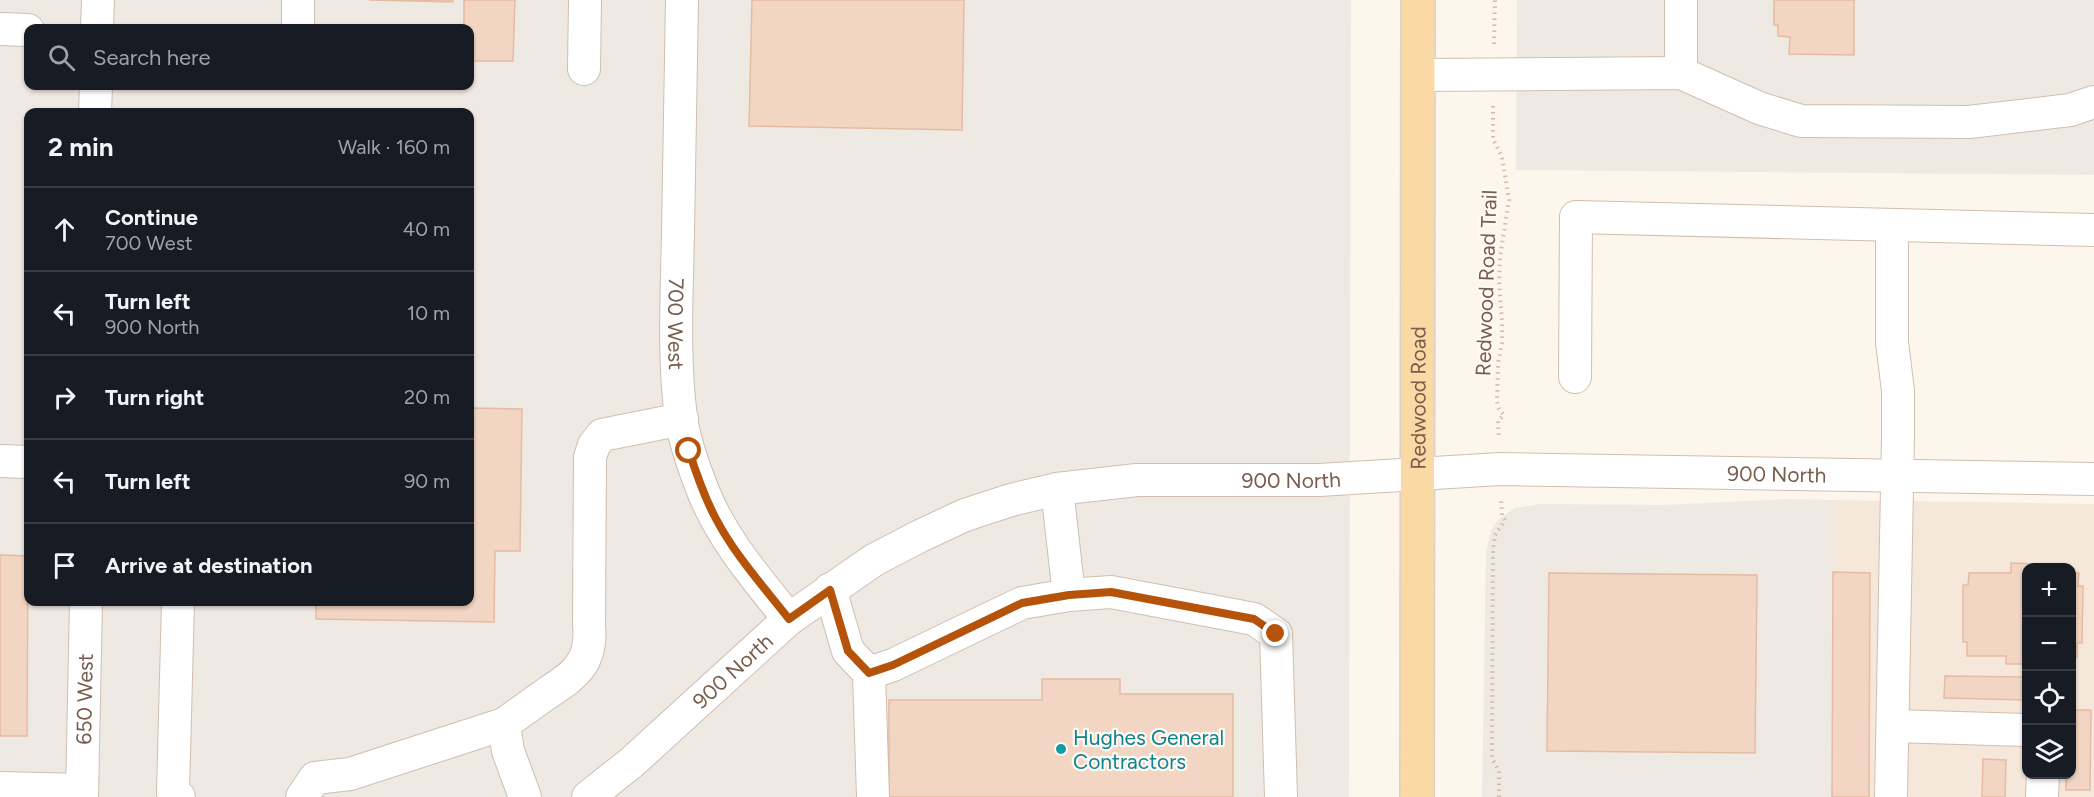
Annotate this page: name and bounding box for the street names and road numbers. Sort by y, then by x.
street label: Redwood Road Trail [1470,189,1502,377]
street label: 700 West [664,278,689,370]
street label: Redwood Road [1405,326,1430,470]
street label: 900 North [1727,460,1827,487]
street label: 900 North [1242,466,1342,493]
street label: 900 North [687,628,777,713]
street label: 650 West [71,653,97,745]

